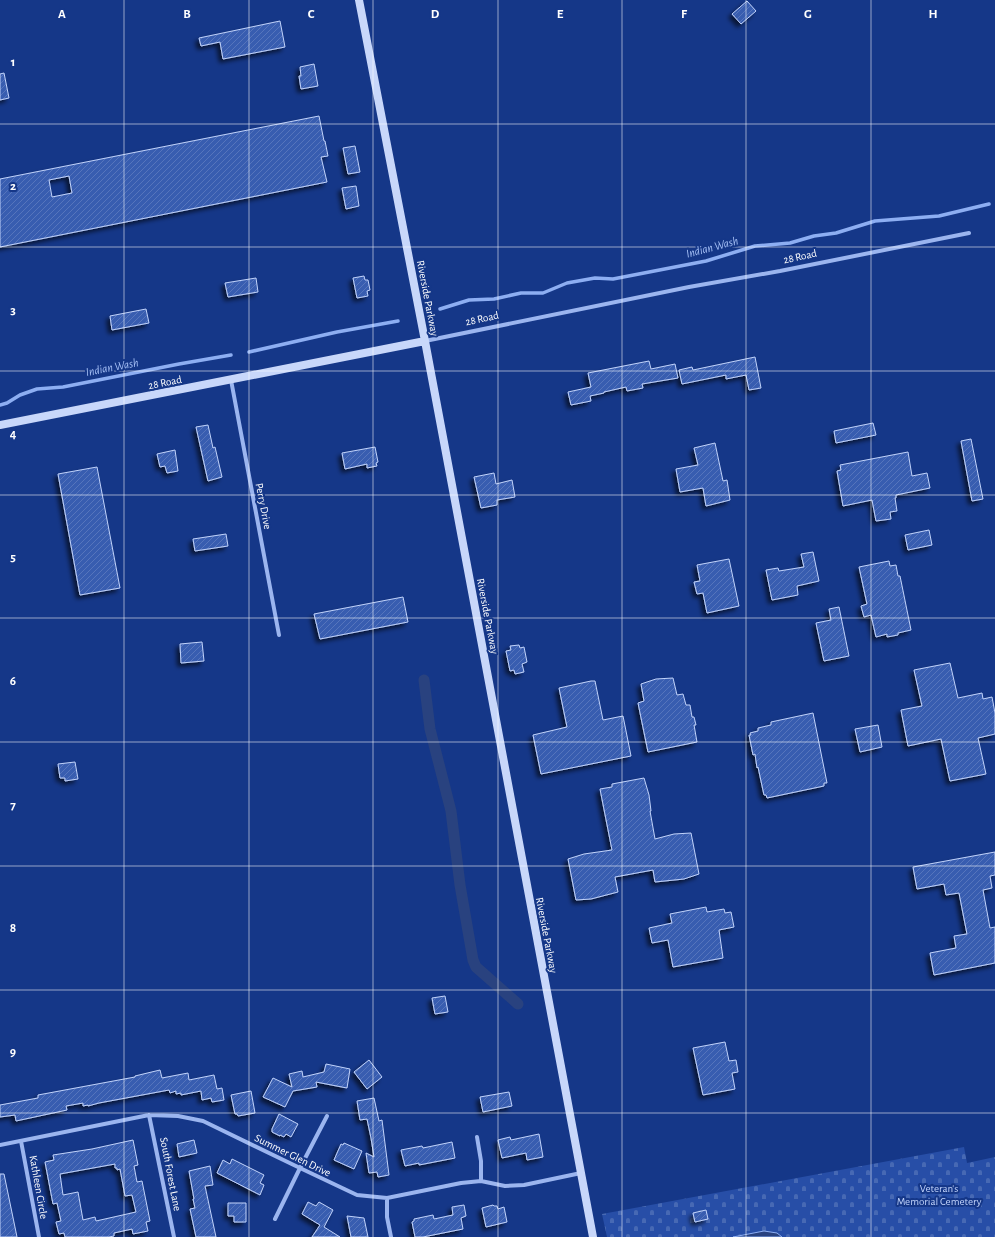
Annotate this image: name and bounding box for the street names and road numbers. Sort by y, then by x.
street label: 28 Road [782,248,818,265]
street label: Riverside Parkway [415,259,440,337]
street label: 28 Road [464,310,500,327]
street label: 28 Road [147,374,183,391]
street label: Perry Drive [254,482,273,530]
street label: Riverside Parkway [475,577,500,655]
street label: Riverside Parkway [534,896,559,974]
street label: Summer Glen Drive [253,1132,333,1179]
street label: South Forest Lane [158,1136,183,1212]
street label: Kathleen Circle [27,1154,50,1220]

